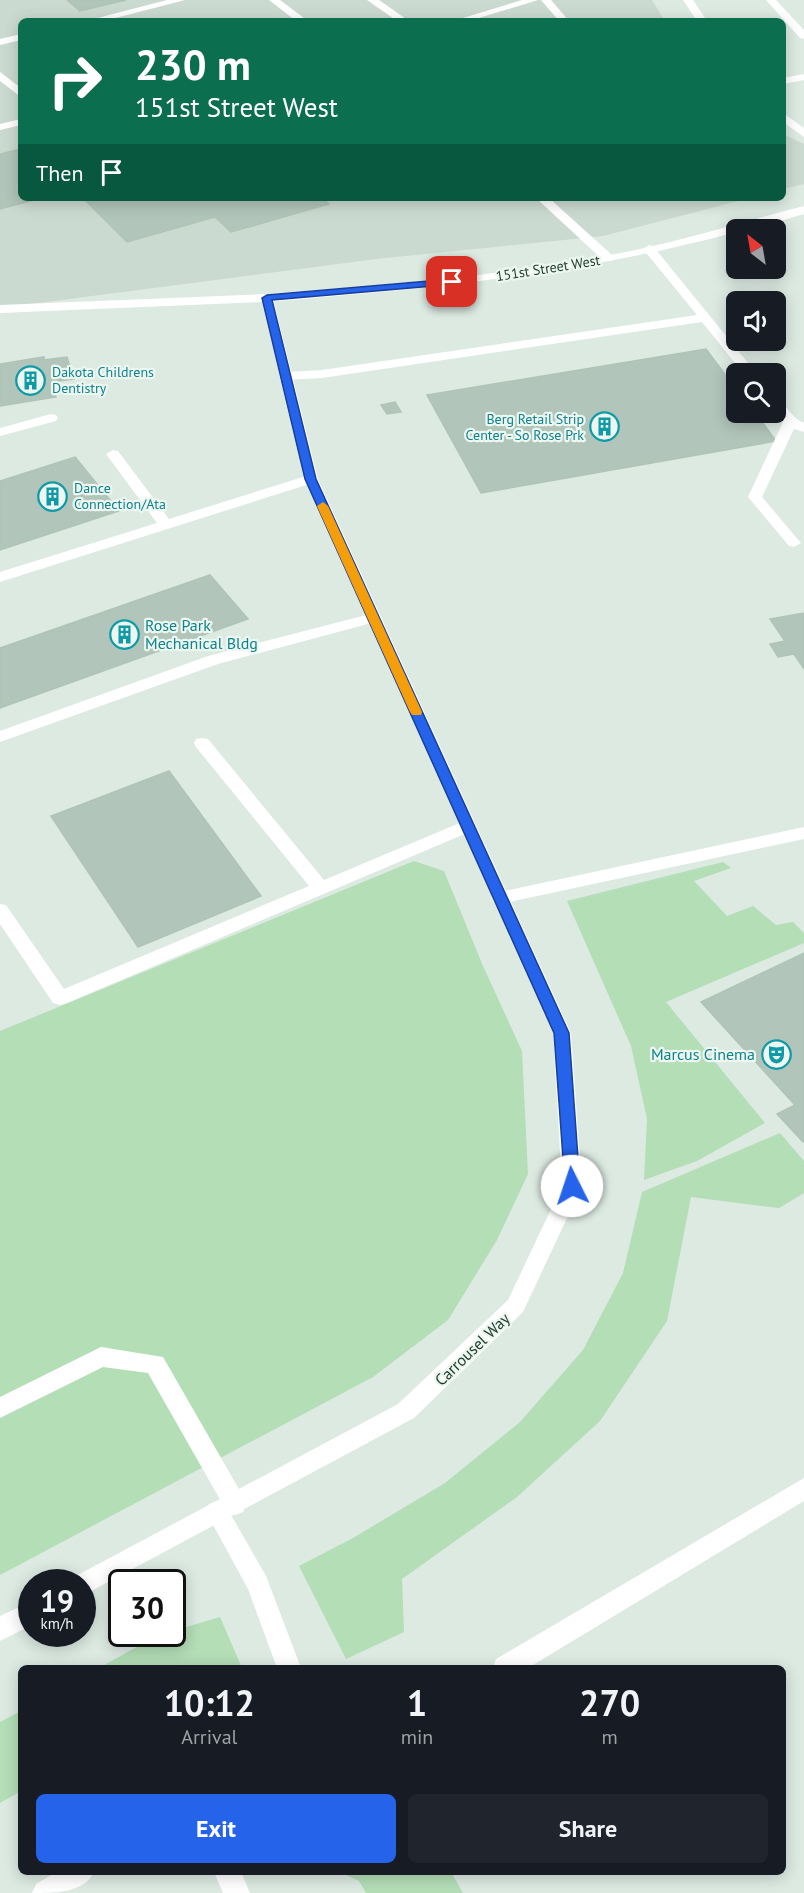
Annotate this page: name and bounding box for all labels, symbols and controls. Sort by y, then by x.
text: 230 m [135,37,251,92]
icon: right [36,42,114,120]
text: 151st Street West [135,90,338,124]
icon: arrive [95,156,128,189]
text: Then [36,159,83,187]
north arrow [726,219,786,279]
map controls [726,219,786,423]
street label: 151st Street West [495,251,602,285]
pin [426,256,477,307]
icon: arrive [435,265,468,298]
button: sound [726,291,786,351]
place label: Dakota Childrens Dentistry [52,363,154,397]
button: search [726,363,786,423]
building icon: Dakota Childrens Dentistry [15,364,47,396]
place label: Berg Retail Strip Center - So Rose Prk [466,410,584,444]
building icon: Berg Retail Strip Center - So Rose Prk [589,411,621,443]
place label: Dance Connection/Ata [74,479,166,513]
building icon: Dance Connection/Ata [37,480,69,512]
place label: Rose Park Mechanical Bldg [145,615,258,653]
building icon: Rose Park Mechanical Bldg [108,618,140,650]
theatre icon: Marcus Cinema [760,1038,792,1070]
place label: Marcus Cinema [651,1044,755,1064]
position arrow [540,1154,604,1218]
street label: Carrousel Way [430,1308,514,1390]
speed limit sign: 30 [108,1569,186,1647]
text: 19 [40,1581,74,1620]
text: km/h [41,1614,73,1633]
text: 10:12 [164,1679,255,1726]
text: 1 [407,1679,427,1726]
text: 270 [579,1679,640,1726]
text: Arrival [181,1724,237,1750]
text: min [401,1724,433,1750]
text: m [602,1724,618,1750]
button: Exit [36,1794,396,1863]
button: Share [408,1794,768,1863]

